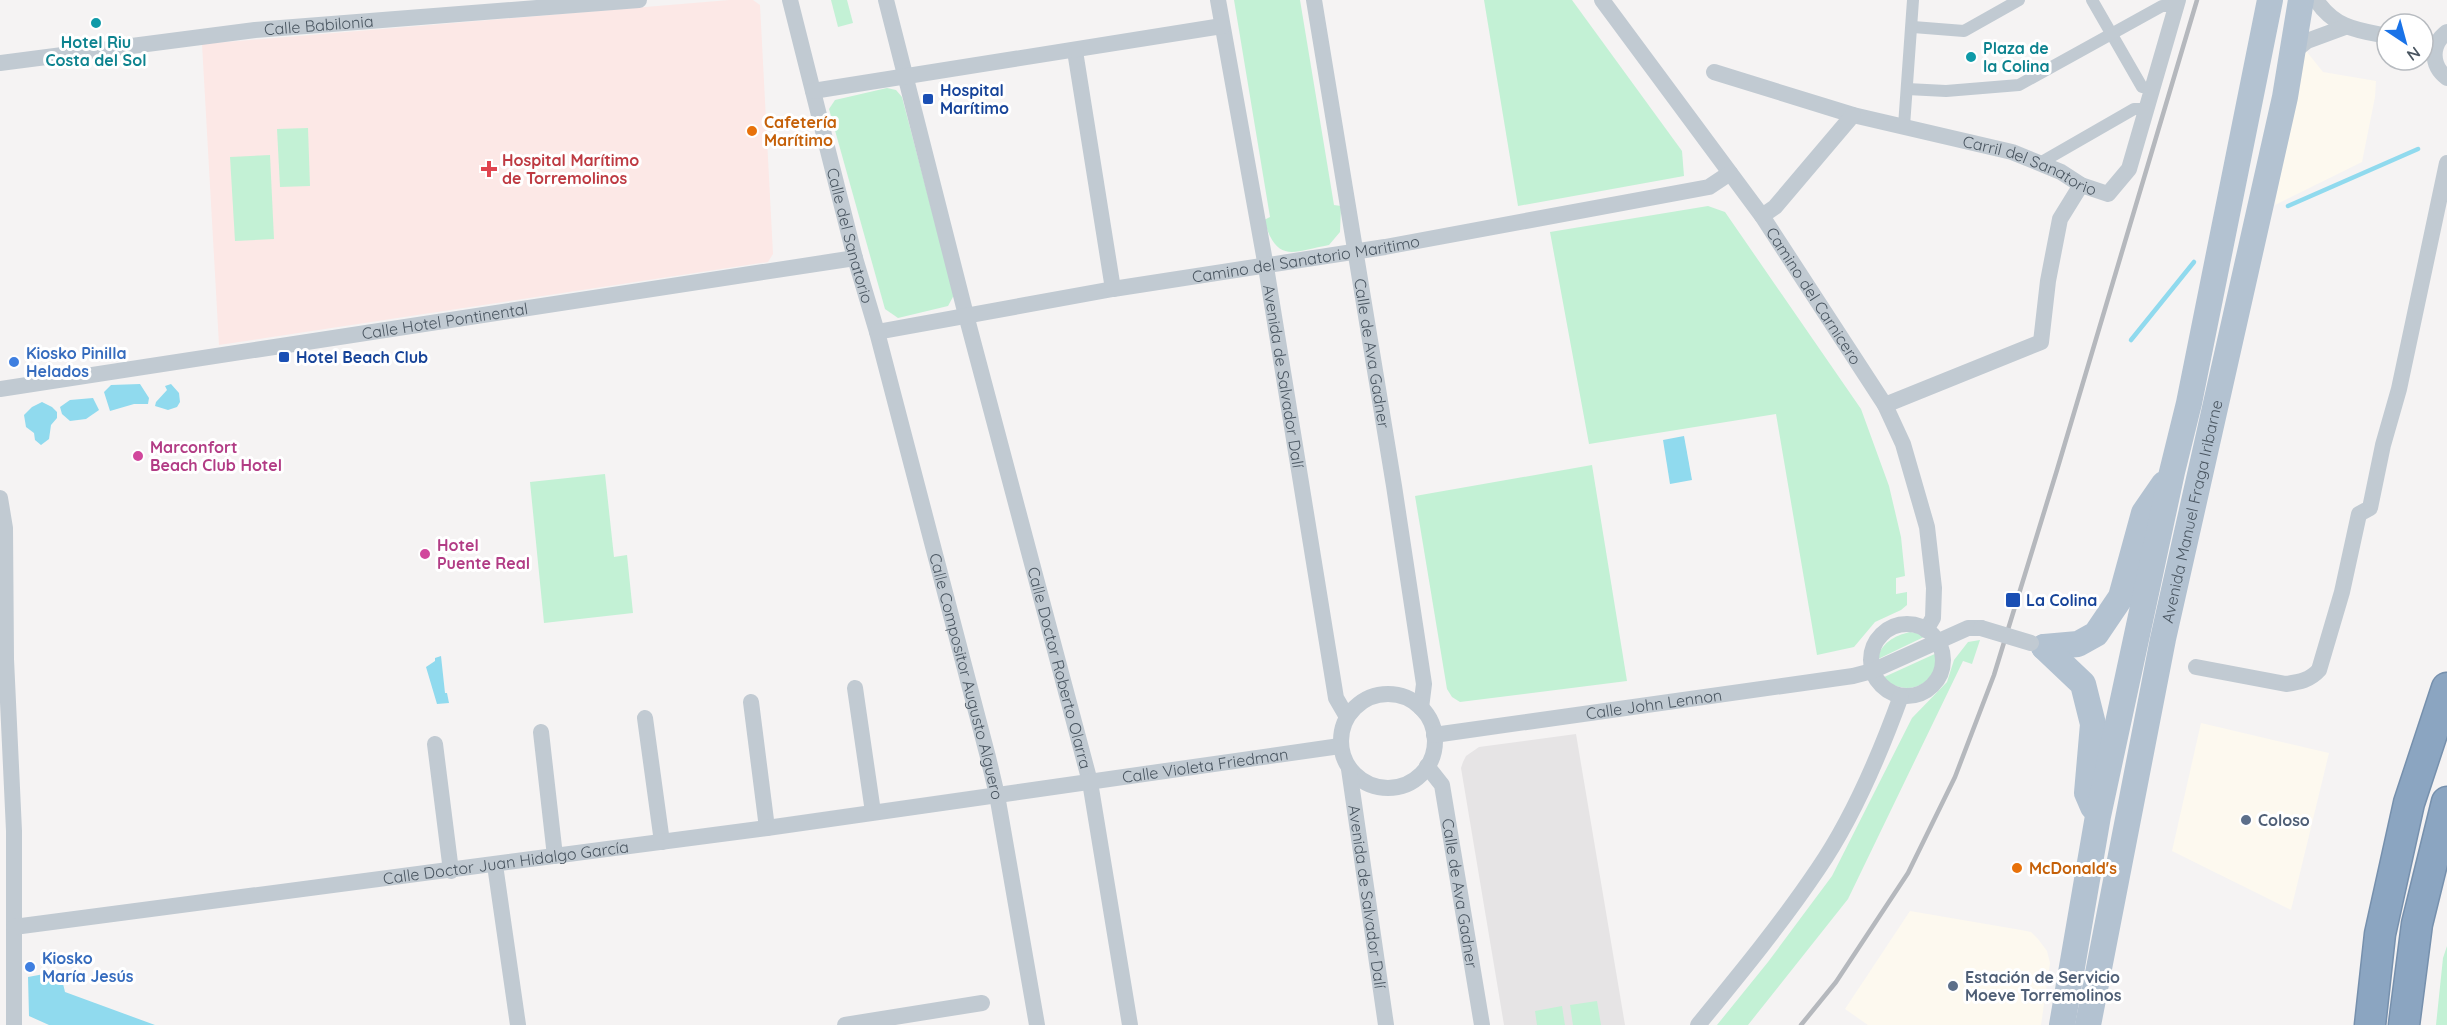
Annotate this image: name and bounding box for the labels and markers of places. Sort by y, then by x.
marker: Hotel Riu Costa del Sol [89,16,103,30]
place label: Hotel Riu Costa del Sol [46,32,146,70]
place label: Plaza de la Colina [1983,38,2050,76]
marker: Plaza de la Colina [1964,50,1978,64]
place label: Hospital Marítimo [940,80,1009,118]
marker: Hospital Marítimo [921,92,935,106]
place label: Cafetería Marítimo [764,112,837,150]
marker: Cafetería Marítimo [745,124,759,138]
place label: Hospital Marítimo de Torremolinos [502,150,639,188]
marker: Hospital Marítimo de Torremolinos [480,160,498,178]
place label: Kiosko Pinilla Helados [26,343,127,381]
place label: Hotel Beach Club [296,347,428,367]
marker: Hotel Beach Club [277,350,291,364]
marker: Kiosko Pinilla Helados [7,355,21,369]
place label: Marconfort Beach Club Hotel [150,437,282,475]
marker: Marconfort Beach Club Hotel [131,449,145,463]
place label: Hotel Puente Real [437,535,530,573]
marker: Hotel Puente Real [418,547,432,561]
place label: La Colina [2026,590,2097,610]
marker: La Colina [2004,591,2022,609]
place label: Coloso [2258,810,2310,830]
marker: Coloso [2239,813,2253,827]
place label: McDonald's [2029,858,2117,878]
marker: McDonald's [2010,861,2024,875]
place label: Kiosko María Jesús [42,948,134,986]
marker: Kiosko María Jesús [23,960,37,974]
place label: Estación de Servicio Moeve Torremolinos [1965,967,2122,1005]
marker: Estación de Servicio Moeve Torremolinos [1946,979,1960,993]

